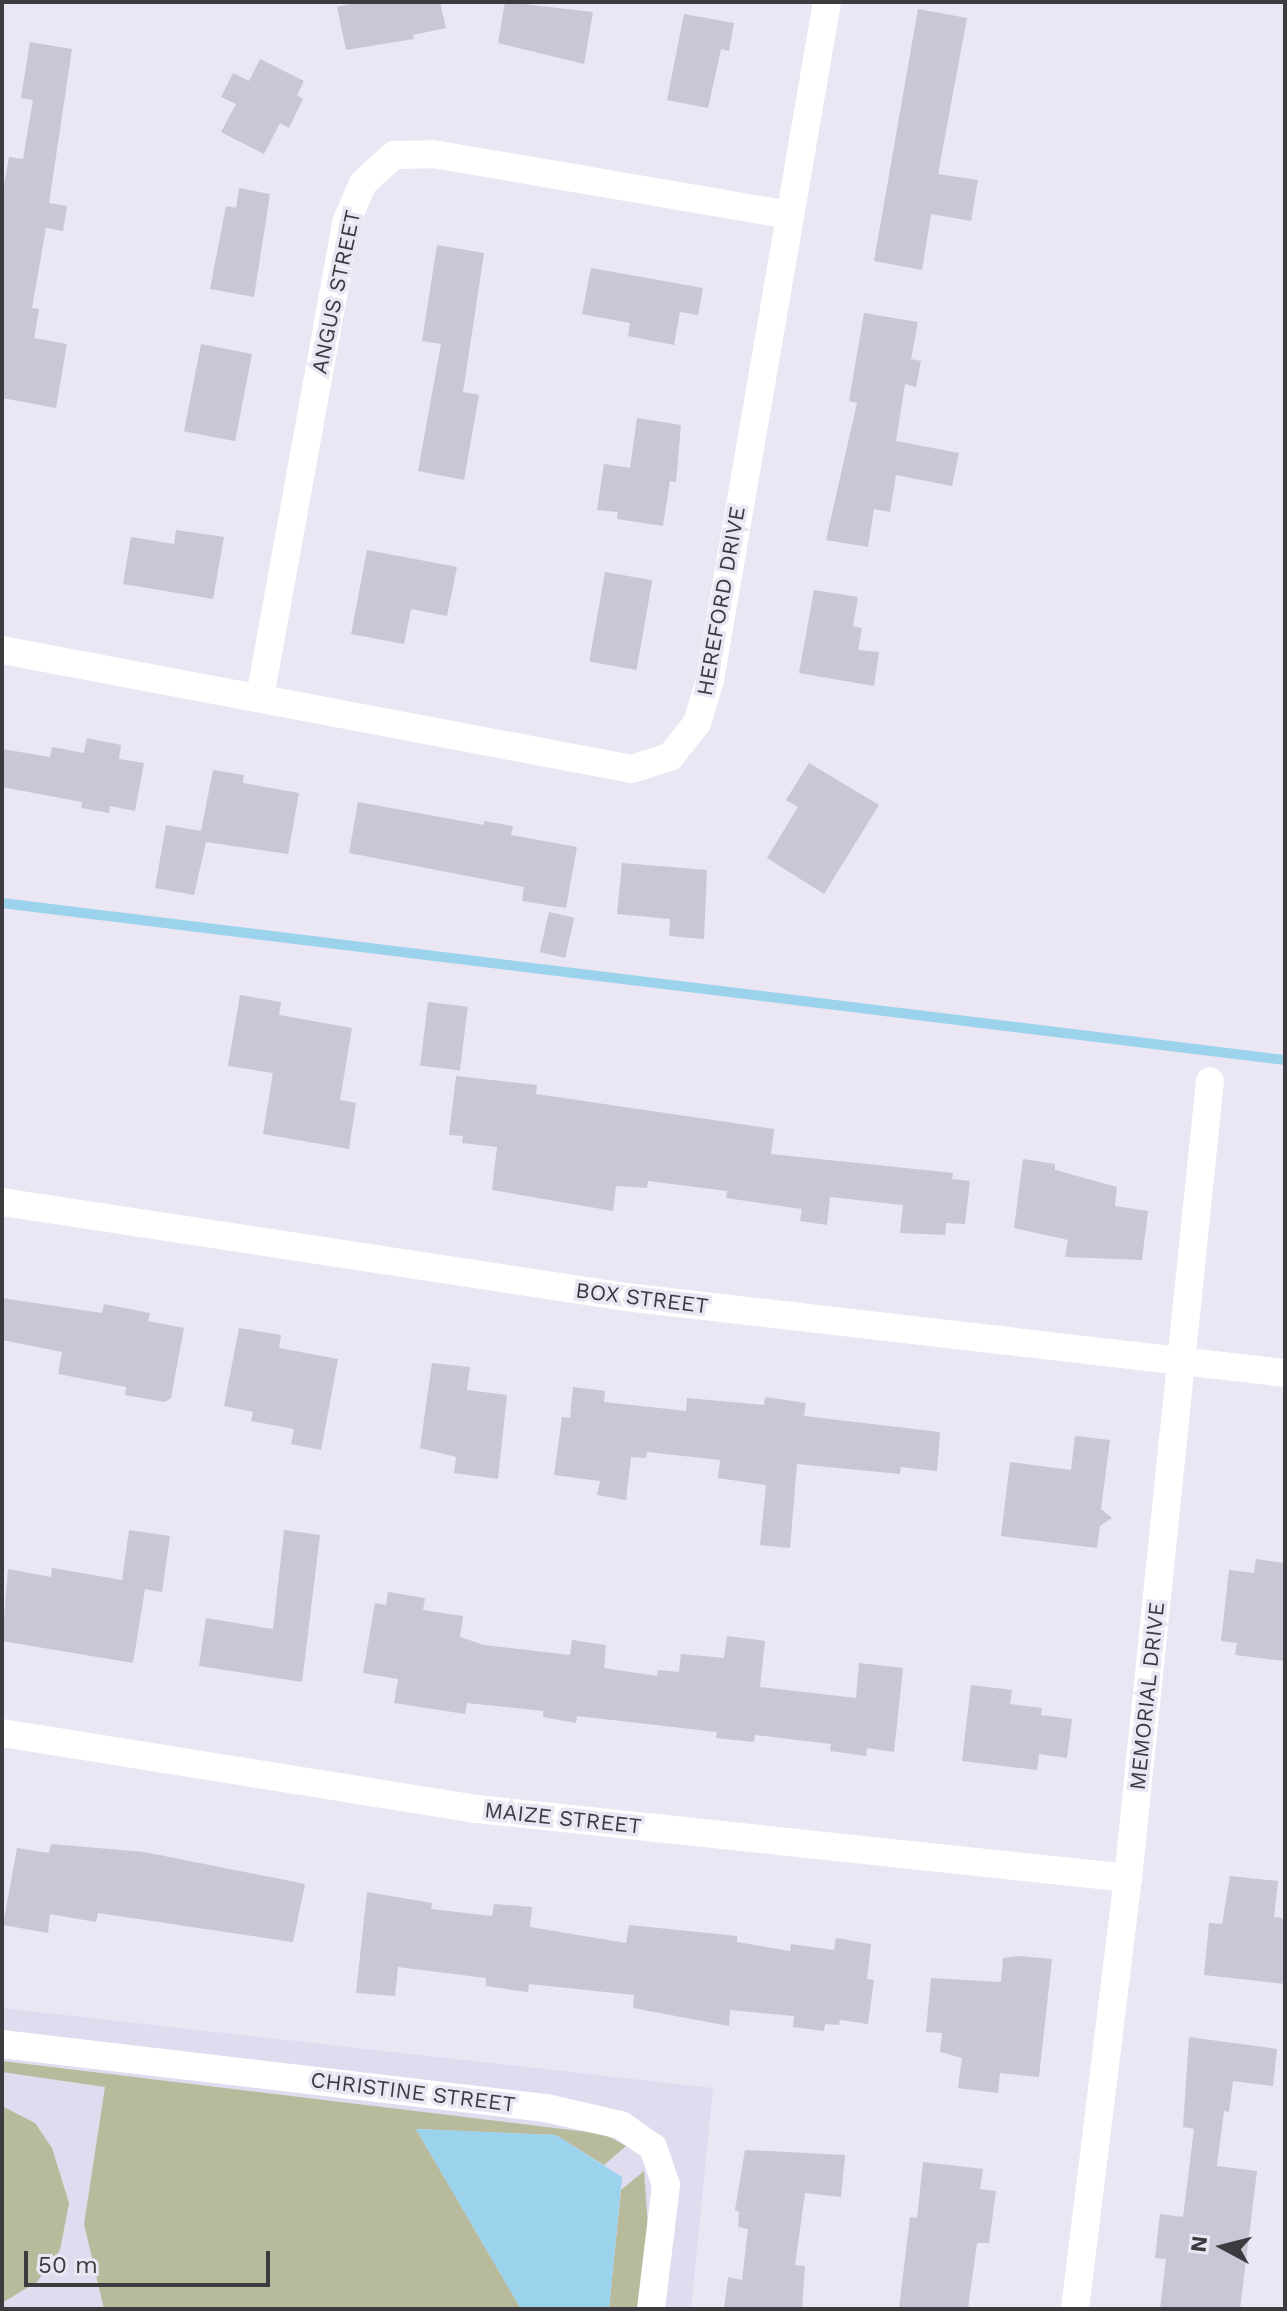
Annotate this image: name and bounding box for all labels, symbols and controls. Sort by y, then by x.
street label: ANGUS STREET [306,208,366,376]
street label: HEREFORD DRIVE [691,504,751,698]
street label: BOX STREET [574,1277,710,1319]
street label: MEMORIAL DRIVE [1124,1600,1170,1792]
street label: MAIZE STREET [483,1797,643,1839]
street label: CHRISTINE STREET [309,2066,517,2118]
north arrow [1183,2207,1263,2287]
text: N [1185,2234,1212,2254]
scale bar [28,2235,274,2285]
text: 50 m [38,2251,98,2279]

